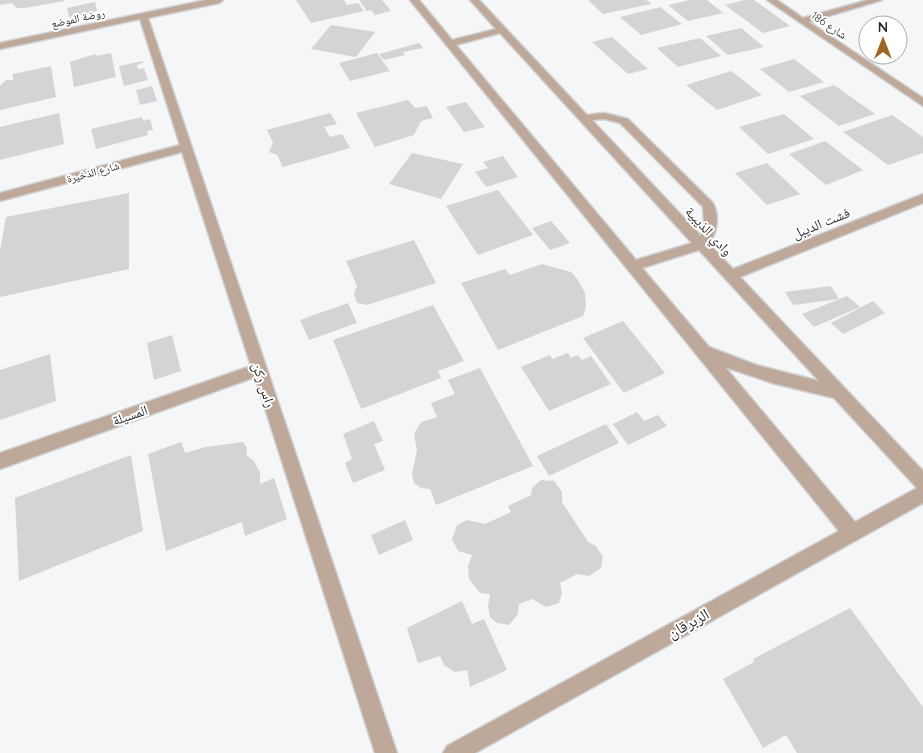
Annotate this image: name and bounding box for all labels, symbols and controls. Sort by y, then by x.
street label: روضة الموضع [50,5,106,31]
street label: شارع 186 [809,8,849,42]
north arrow [858,15,908,65]
text: N [878,18,888,36]
street label: شارع الذخيرة [65,158,121,186]
street label: وادي الذيبية [680,202,737,261]
street label: فشت الديبل [790,203,853,243]
street label: راس ركن [248,360,280,410]
street label: المسيلة [110,401,150,429]
street label: الزبرقان [664,603,713,643]

